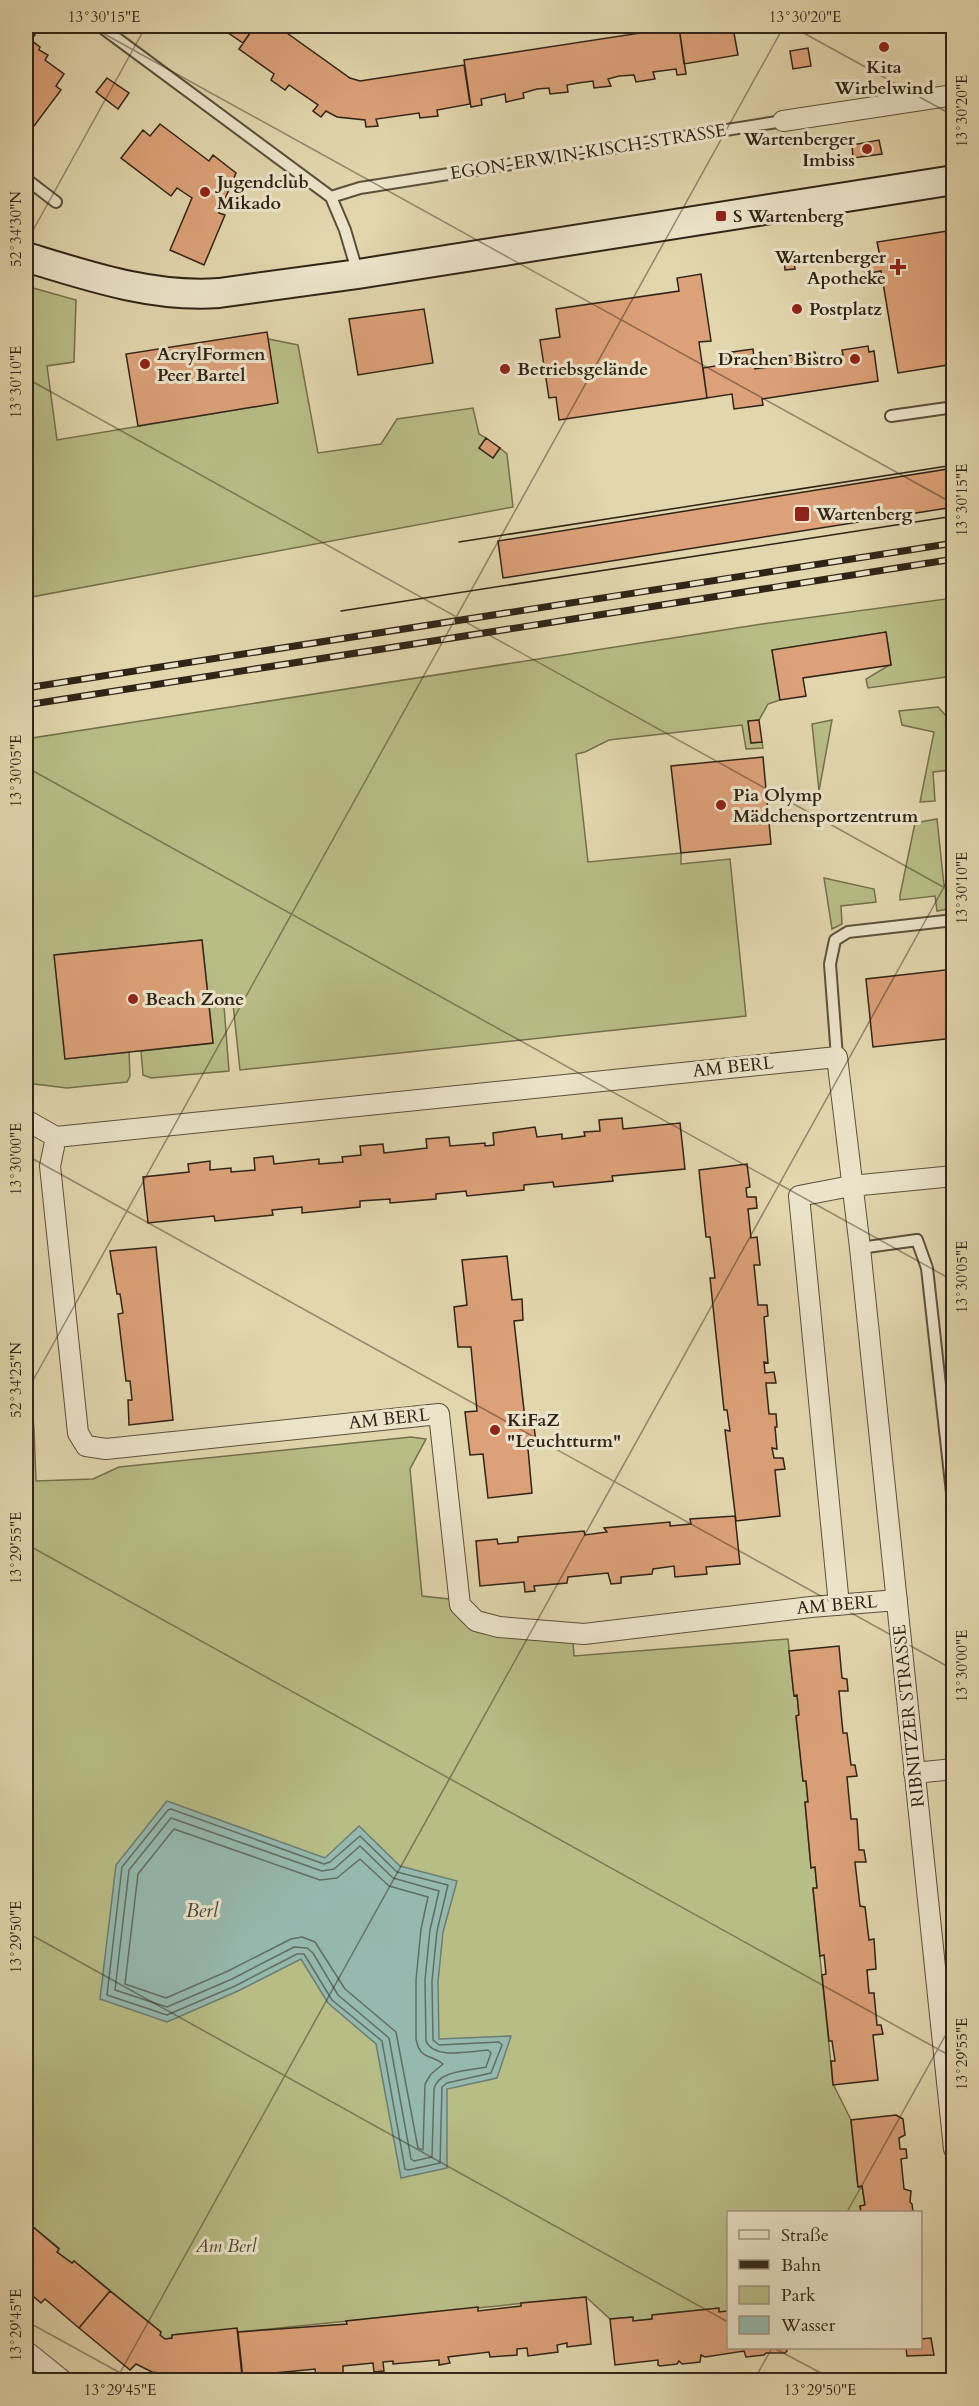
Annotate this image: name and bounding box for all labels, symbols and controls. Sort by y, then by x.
text: 13°30'15"E [68,7,140,27]
text: 13°30'20"E [769,7,841,27]
marker: Kita Wirbelwind [877,40,891,54]
place label: Kita Wirbelwind [833,55,934,101]
text: 13°30'20"E [952,75,972,147]
street label: EGON-ERWIN-KISCH-STRASSE [448,118,728,186]
place label: Wartenberger Imbiss [742,127,856,173]
marker: Wartenberger Imbiss [860,142,874,156]
place label: Jugendclub Mikado [214,170,309,216]
marker: Jugendclub Mikado [198,185,212,199]
text: 52°34'30"N [6,191,26,267]
place label: S Wartenberg [733,204,844,229]
marker: S Wartenberg [714,209,728,223]
place label: Wartenberger Apotheke [773,245,887,291]
marker: Wartenberger Apotheke [891,260,905,274]
place label: Postplatz [809,297,882,322]
marker: Postplatz [790,302,804,316]
place label: AcrylFormen Peer Bartel [157,342,266,388]
text: 13°30'10"E [6,346,26,418]
place label: Drachen Bistro [718,347,843,372]
marker: Drachen Bistro [848,352,862,366]
marker: AcrylFormen Peer Bartel [138,357,152,371]
place label: Betriebsgelände [517,357,648,382]
marker: Betriebsgelände [498,362,512,376]
text: 13°30'15"E [952,464,972,536]
place label: Wartenberg [815,502,912,527]
marker: Wartenberg [793,505,811,523]
text: 13°30'05"E [6,735,26,807]
place label: Pia Olymp Mädchensportzentrum [733,783,919,829]
marker: Pia Olymp Mädchensportzentrum [714,798,728,812]
text: 13°30'10"E [952,852,972,924]
place label: Beach Zone [145,987,244,1012]
marker: Beach Zone [126,992,140,1006]
street label: AM BERL [691,1050,775,1084]
text: 13°30'00"E [6,1123,26,1195]
text: 13°30'05"E [952,1241,972,1313]
text: 52°34'25"N [6,1342,26,1418]
street label: AM BERL [347,1402,431,1436]
place label: KiFaZ "Leuchtturm" [507,1408,621,1454]
marker: KiFaZ "Leuchtturm" [488,1423,502,1437]
text: 13°29'55"E [6,1512,26,1584]
street label: AM BERL [795,1589,879,1621]
street label: RIBNITZER STRASSE [887,1623,931,1809]
text: 13°30'00"E [952,1630,972,1702]
water label: Berl [186,1897,219,1924]
text: 13°29'50"E [6,1901,26,1973]
text: 13°29'55"E [952,2018,972,2090]
legend [727,2211,922,2349]
text: Straße [781,2223,829,2248]
park label: Am Berl [195,2234,258,2259]
text: Bahn [781,2253,822,2278]
text: Park [781,2283,816,2308]
text: 13°29'45"E [6,2289,26,2361]
text: Wasser [780,2313,836,2338]
text: 13°29'45"E [84,2380,156,2400]
text: 13°29'50"E [784,2380,856,2400]

